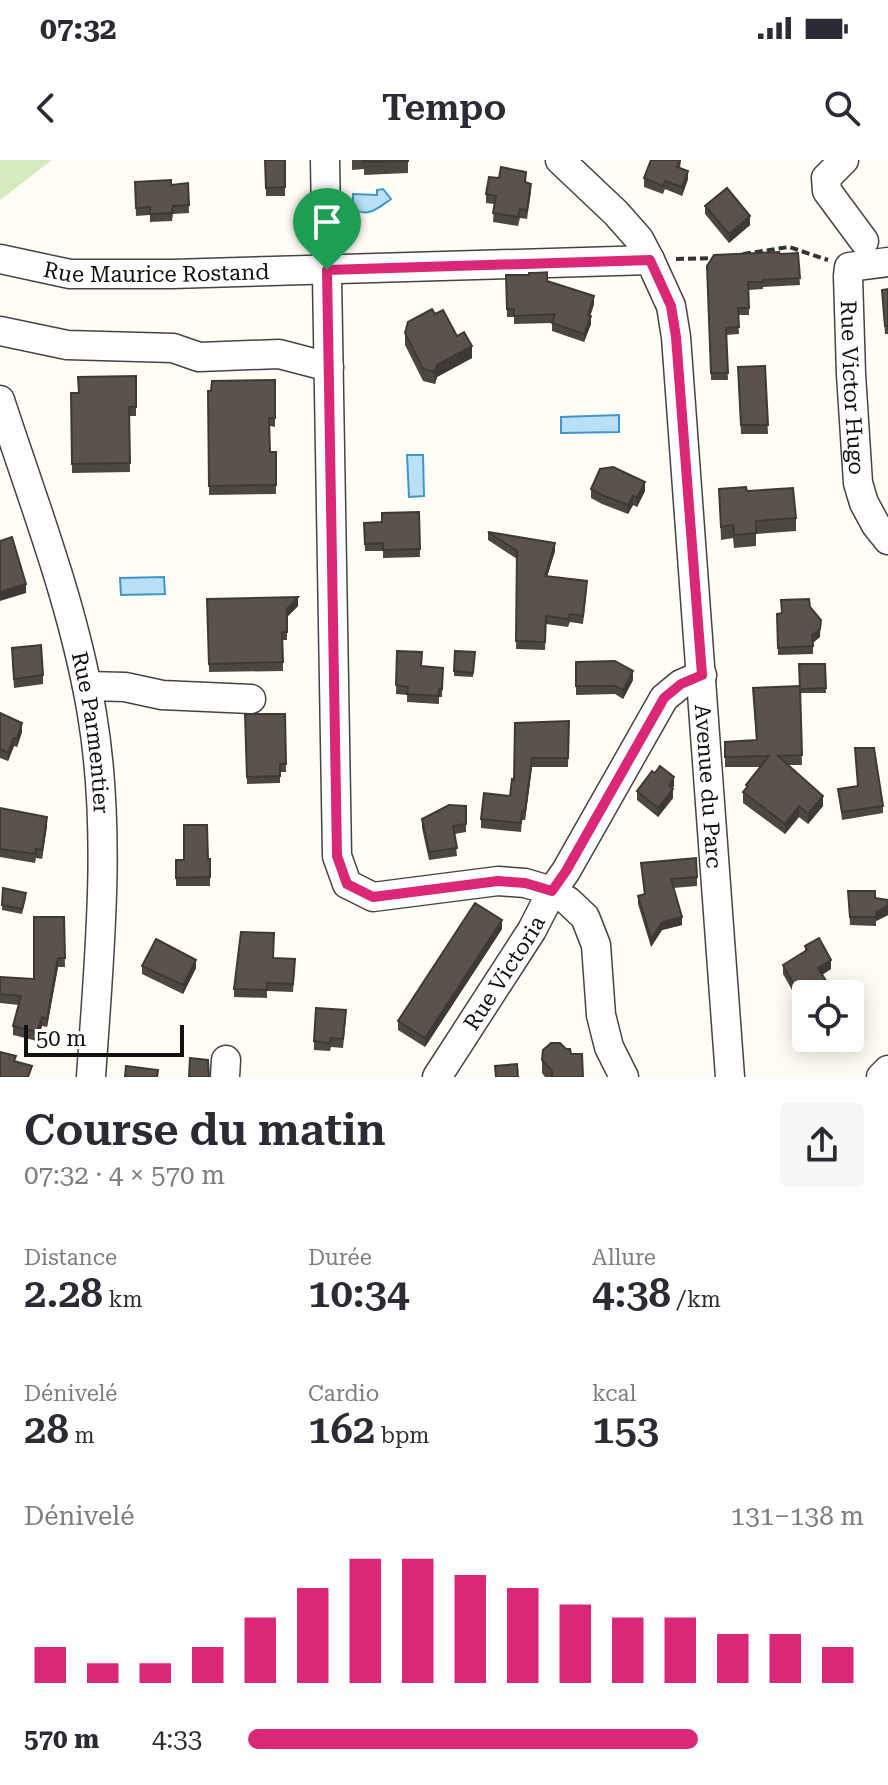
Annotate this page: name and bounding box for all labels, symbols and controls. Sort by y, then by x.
text: 07:32 [40,11,117,46]
icon: back [24,86,68,130]
icon: search [820,86,864,130]
text: Tempo [382,87,506,129]
pin [293,188,361,270]
icon: arrive [305,200,349,244]
street label: Rue Maurice Rostand [41,256,270,287]
street label: Rue Victor Hugo [836,300,870,475]
street label: Rue Parmentier [67,649,114,814]
street label: Avenue du Parc [690,703,727,869]
street label: Rue Victoria [458,912,550,1034]
map controls [792,980,864,1052]
button: locate [792,980,864,1052]
scale bar [24,1021,184,1057]
text: 50 m [36,1026,86,1051]
button: share [780,1103,864,1187]
text: Course du matin [24,1104,386,1156]
text: 07:32 · 4 × 570 m [24,1160,225,1190]
text: Distance [24,1245,117,1270]
text: Durée [308,1245,372,1270]
text: Allure [592,1245,656,1270]
text: 2.28 [24,1270,103,1317]
text: 10:34 [308,1270,409,1317]
text: 4:38 [592,1270,671,1317]
text: km [103,1287,143,1312]
text: /km [671,1287,721,1312]
text: Dénivelé [24,1381,117,1406]
text: Cardio [308,1381,379,1406]
text: kcal [592,1381,636,1406]
text: 28 [24,1406,69,1453]
text: 162 [308,1406,375,1453]
text: 153 [592,1406,659,1453]
text: m [69,1423,94,1448]
text: bpm [375,1423,429,1448]
text: Dénivelé [24,1501,134,1531]
text: 131–138 m [731,1501,864,1531]
text: 570 m [24,1724,99,1754]
text: 4:33 [152,1724,202,1754]

